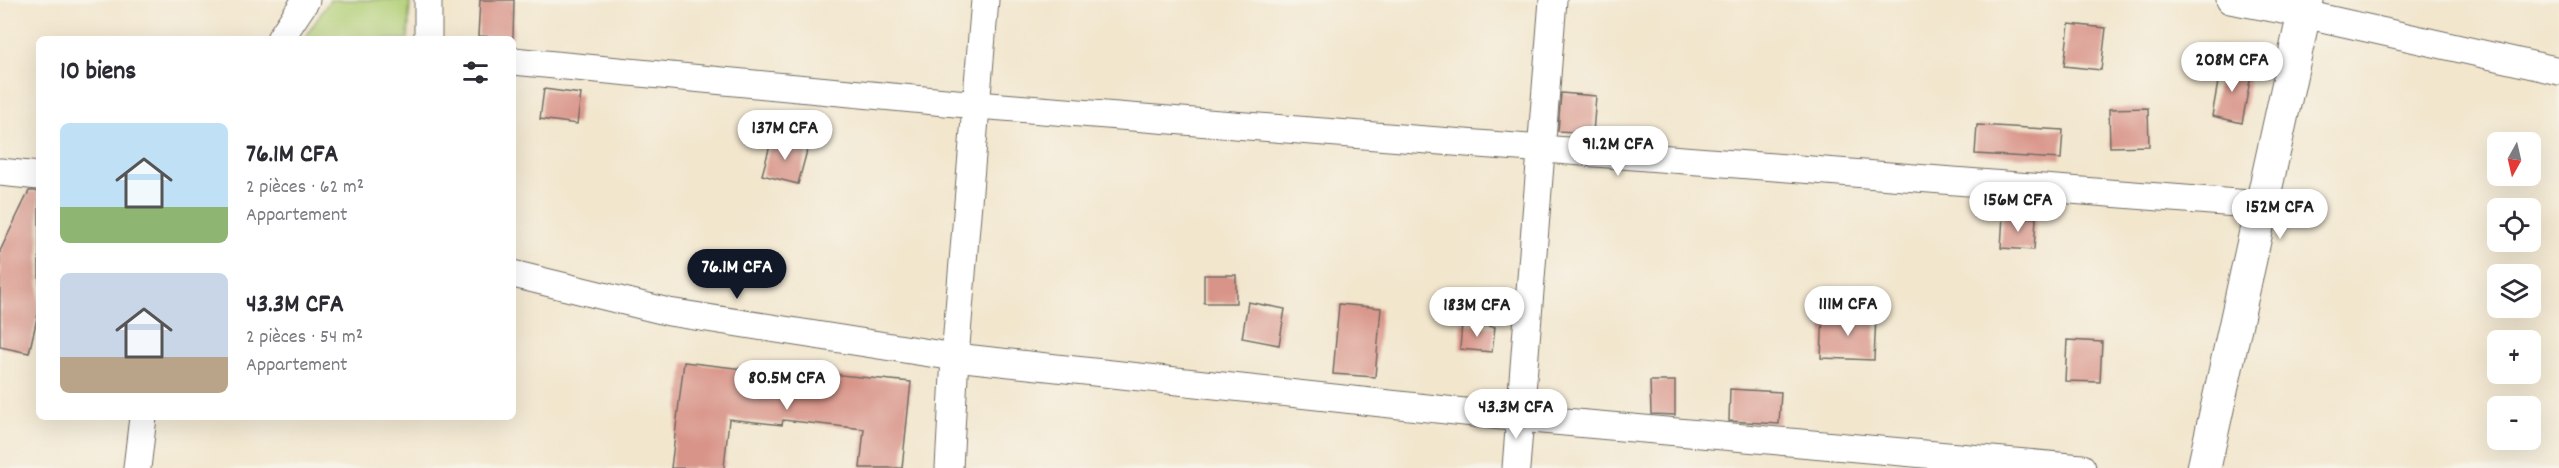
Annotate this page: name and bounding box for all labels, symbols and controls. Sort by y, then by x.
pin: 208M CFA [2170,42,2294,93]
text: 208M CFA [2195,47,2269,75]
text: 10 biens [60,54,136,91]
icon: filters [459,56,492,89]
pin: 137M CFA [723,110,847,161]
text: 137M CFA [752,115,818,143]
pin: 91.2M CFA [1549,126,1687,177]
text: 91.2M CFA [1582,131,1654,159]
north arrow [2487,132,2541,186]
map controls [2487,132,2541,450]
text: 76.1M CFA [246,137,339,174]
icon: home [108,147,180,219]
text: 2 pièces · 62 m² [246,174,364,202]
pin: 156M CFA [1956,182,2080,233]
text: 156M CFA [1983,187,2053,215]
pin: 152M CFA [2218,189,2342,240]
text: 152M CFA [2246,194,2314,222]
button: locate [2487,198,2541,252]
text: Appartement [246,202,348,230]
pin: 76.1M CFA [668,249,806,300]
text: 76.1M CFA [701,254,773,282]
button: layers [2487,264,2541,318]
pin: 111M CFA [1786,286,1910,337]
text: 43.3M CFA [246,287,344,324]
pin: 183M CFA [1415,287,1539,338]
text: 111M CFA [1818,291,1878,319]
text: 183M CFA [1443,292,1511,320]
icon: home [108,297,180,369]
text: 2 pièces · 54 m² [246,324,363,352]
button: + [2487,330,2541,384]
text: Appartement [246,352,348,380]
pin: 80.5M CFA [718,360,856,411]
text: 80.5M CFA [748,365,826,393]
pin: 43.3M CFA [1447,389,1585,440]
text: 43.3M CFA [1478,394,1554,422]
button: − [2487,396,2541,450]

